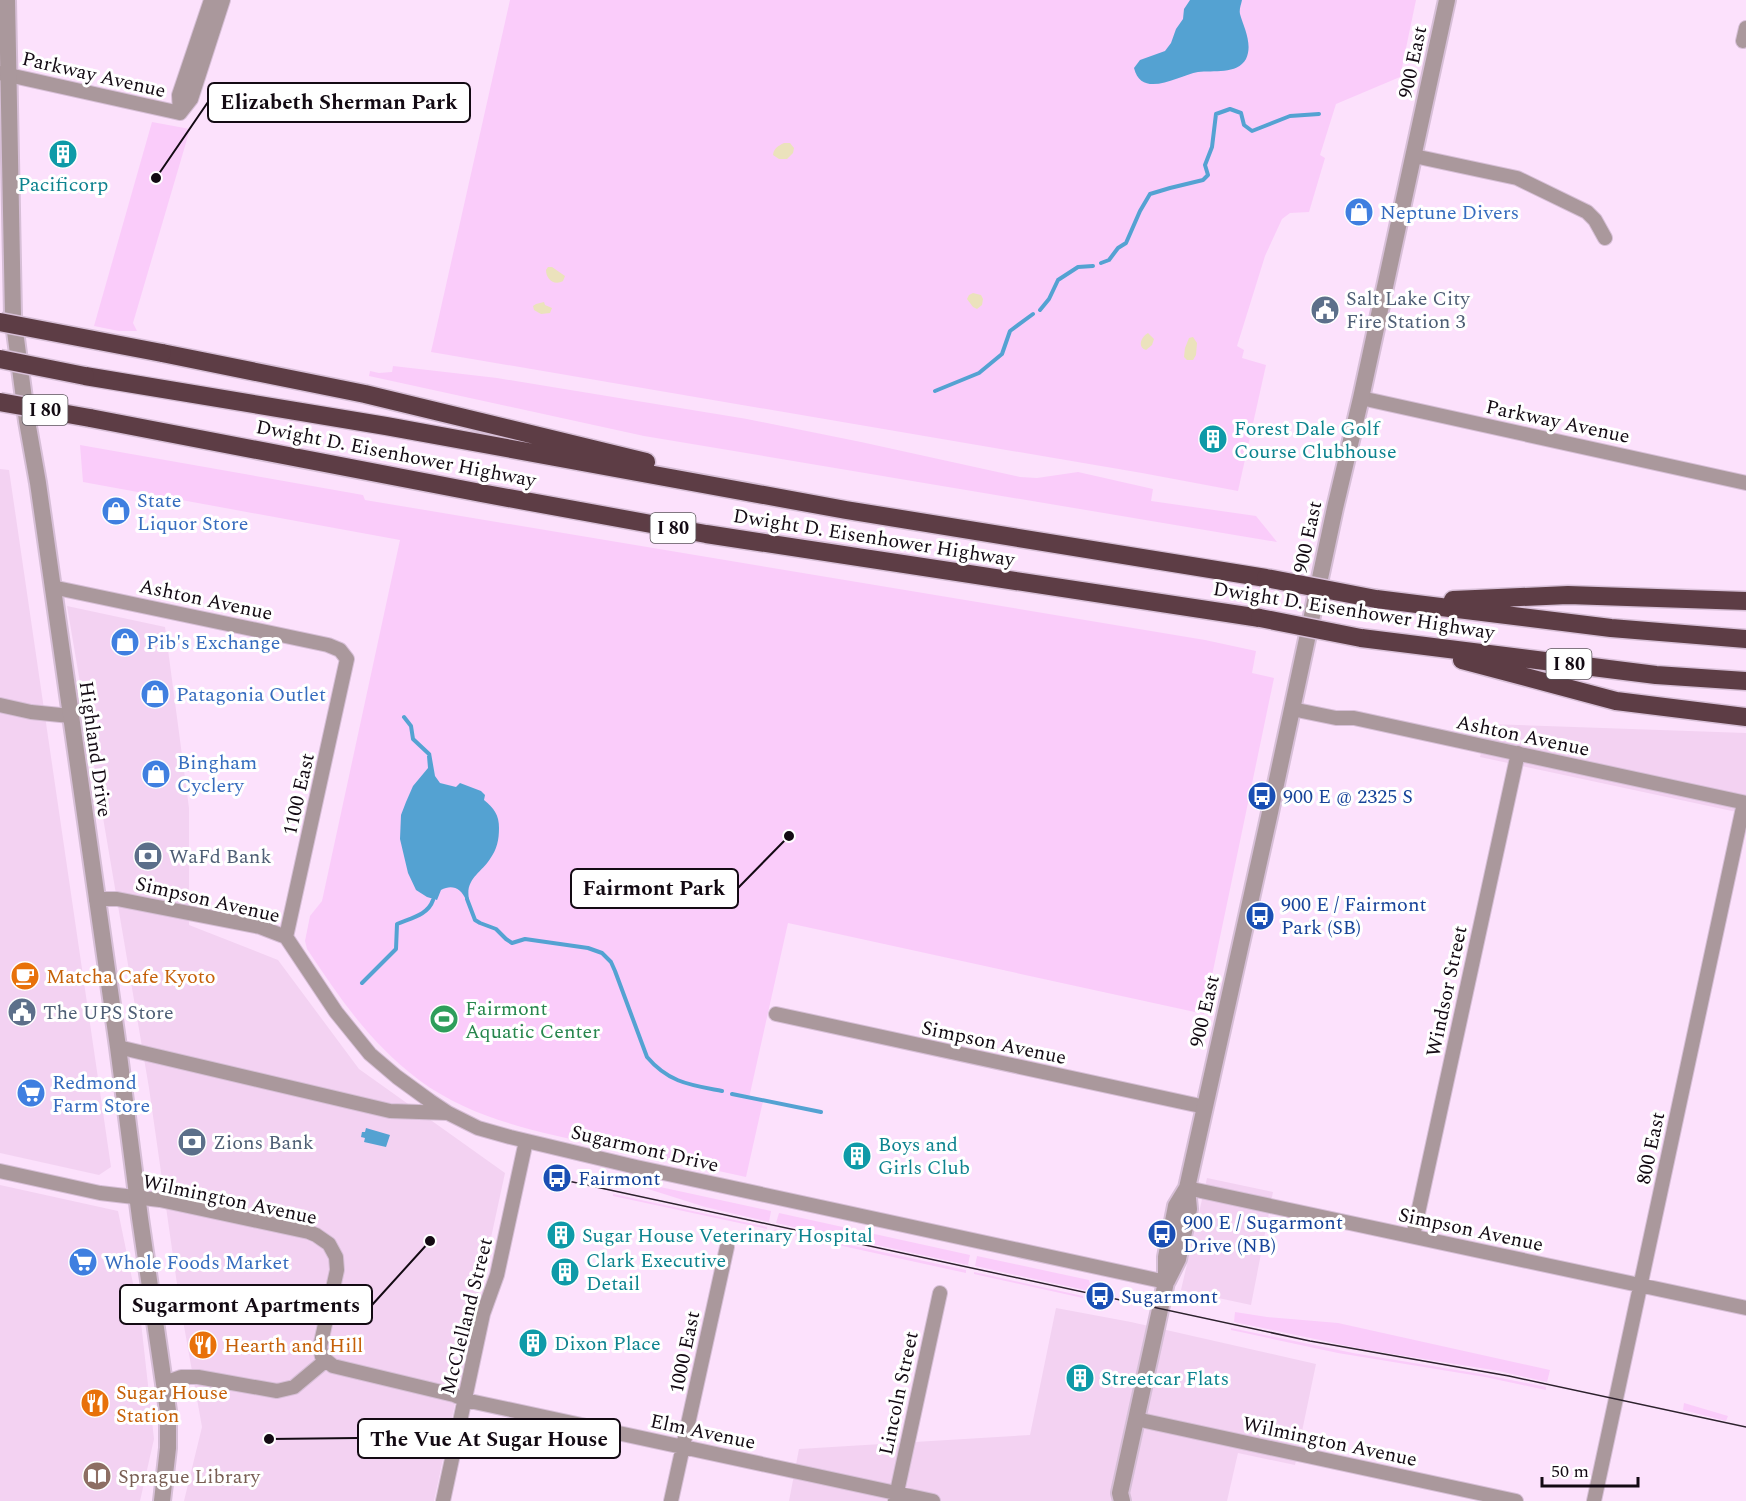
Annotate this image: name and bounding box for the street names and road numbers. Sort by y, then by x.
street label: 900 East [1391,23,1435,101]
street label: Parkway Avenue [19,44,169,106]
street label: Parkway Avenue [1483,392,1633,452]
road number: I 80 [22,395,68,425]
street label: Dwight D. Eisenhower Highway [253,412,540,496]
street label: 900 East [1286,498,1330,576]
street label: Dwight D. Eisenhower Highway [731,501,1018,575]
road number: I 80 [650,513,696,543]
street label: Ashton Avenue [136,571,275,629]
street label: Dwight D. Eisenhower Highway [1211,574,1498,648]
road number: I 80 [1546,649,1592,679]
street label: Highland Drive [71,679,119,819]
street label: Ashton Avenue [1453,707,1592,765]
street label: 1100 East [275,750,323,838]
street label: Simpson Avenue [133,869,283,931]
street label: Windsor Street [1418,923,1476,1060]
street label: 900 East [1182,972,1228,1050]
street label: Simpson Avenue [919,1013,1069,1073]
street label: 800 East [1629,1109,1673,1187]
street label: Sugarmont Drive [568,1117,722,1181]
street label: Wilmington Avenue [140,1167,320,1233]
street label: Simpson Avenue [1396,1200,1546,1260]
street label: McClelland Street [433,1235,501,1398]
street label: 1000 East [662,1308,708,1396]
street label: Lincoln Street [871,1329,927,1458]
street label: Elm Avenue [647,1406,758,1458]
street label: Wilmington Avenue [1240,1409,1420,1475]

